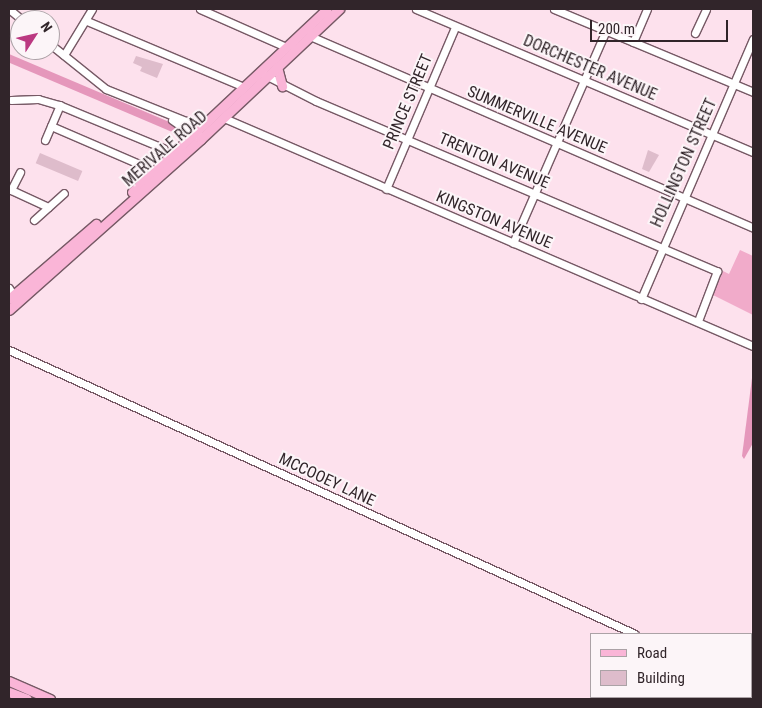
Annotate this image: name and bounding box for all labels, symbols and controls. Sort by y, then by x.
north arrow [10,10,60,60]
scale bar [592,10,730,42]
text: N [37,19,55,35]
text: 200 m [598,20,635,38]
street label: DORCHESTER AVENUE [520,31,660,105]
street label: PRINCE STREET [379,52,437,152]
street label: SUMMERVILLE AVENUE [464,82,610,158]
street label: HOLLINGTON STREET [647,96,721,230]
street label: MERIVALE ROAD [119,107,211,191]
street label: TRENTON AVENUE [436,129,552,193]
street label: KINGSTON AVENUE [433,187,555,253]
street label: MCCOOEY LANE [276,449,378,511]
legend [590,633,752,698]
text: Road [637,644,667,662]
text: Building [637,669,685,687]

